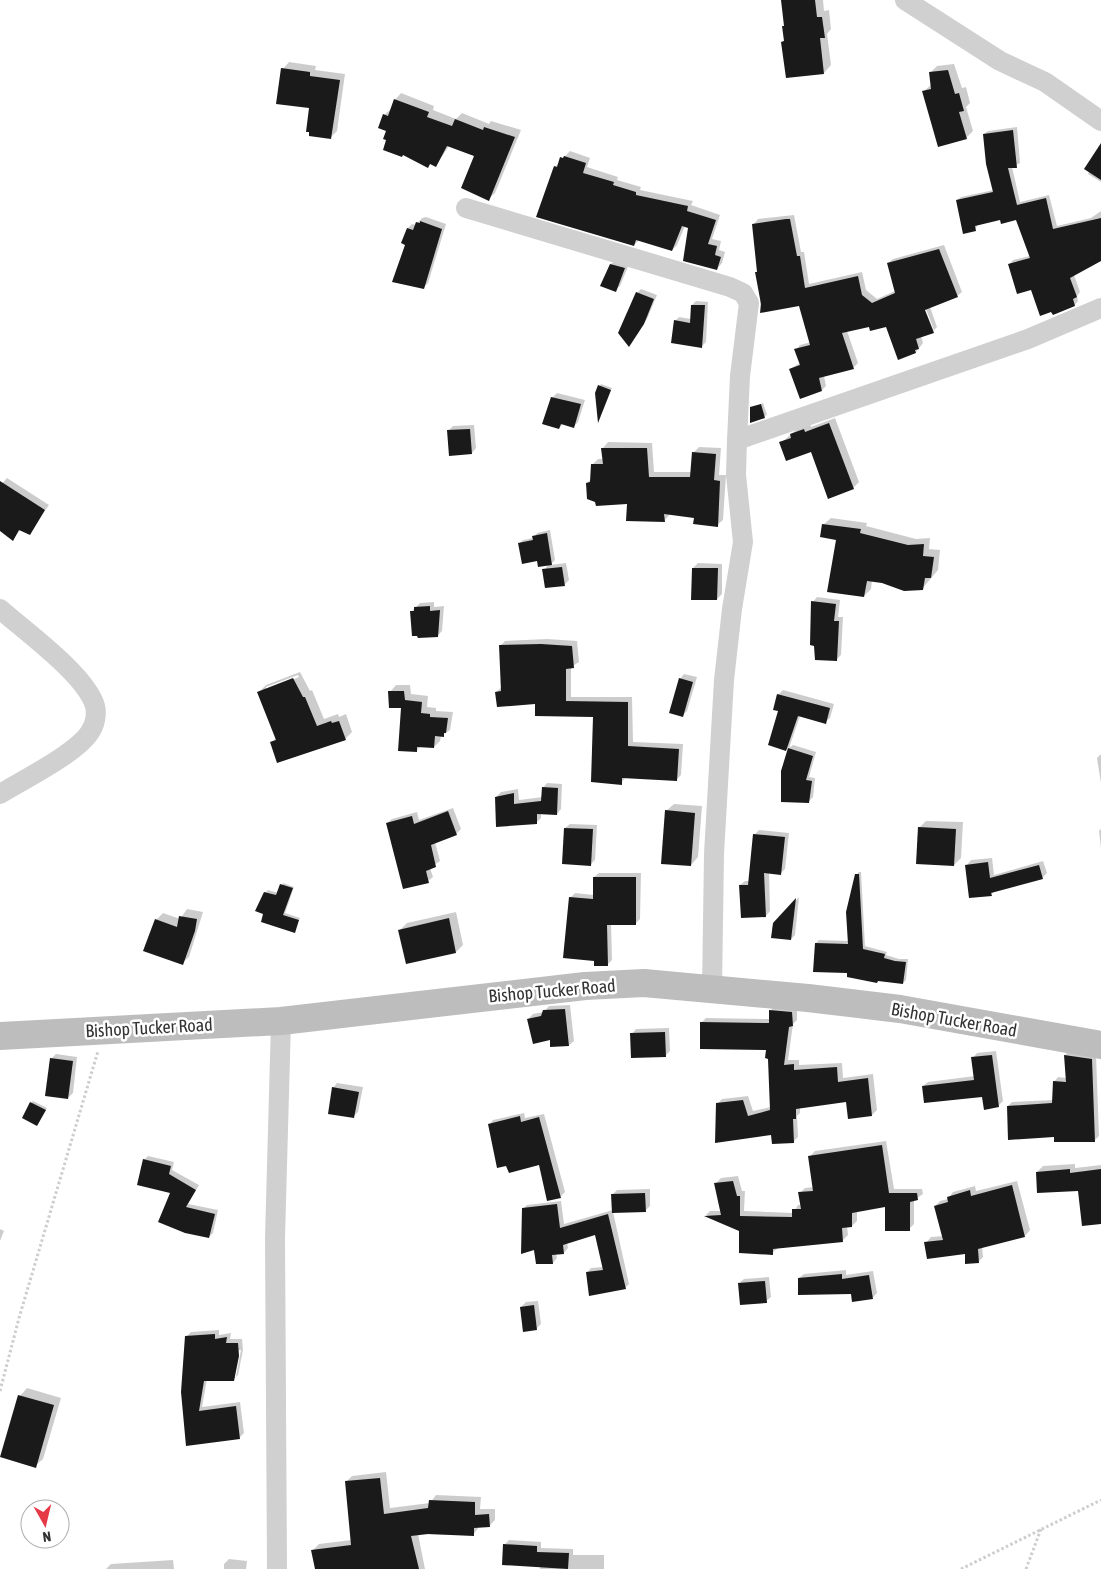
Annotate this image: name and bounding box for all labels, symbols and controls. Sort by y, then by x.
street label: Bishop Tucker Road [488,974,616,1007]
street label: Bishop Tucker Road [890,998,1019,1041]
street label: Bishop Tucker Road [85,1014,213,1041]
north arrow [20,1499,70,1549]
text: N [42,1528,52,1545]

